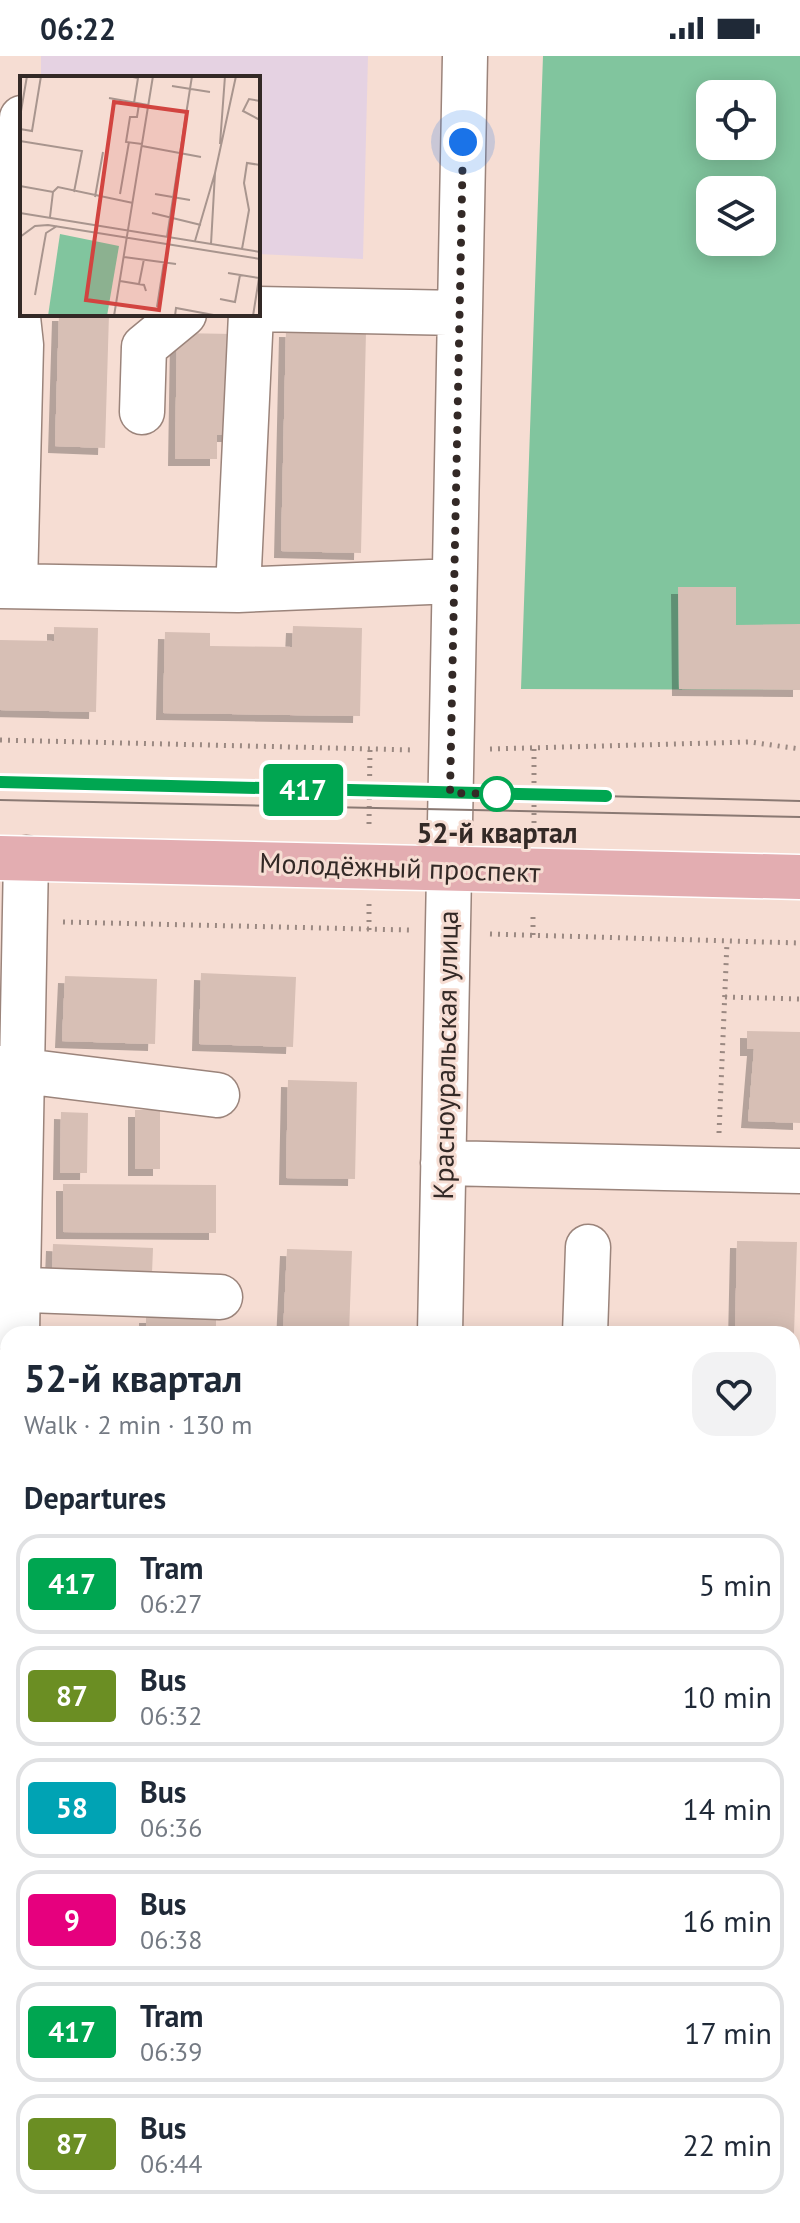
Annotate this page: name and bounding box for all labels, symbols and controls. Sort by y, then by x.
text: 06:22 [40,9,116,48]
inset map [20,76,260,316]
map controls [696,80,776,256]
button: locate [696,80,776,160]
your location [443,122,483,162]
button: layers [696,176,776,256]
line badge: 417 [257,764,349,816]
text: 417 [279,771,327,808]
marker: 52-й квартал [480,777,514,811]
place label: 52-й квартал [417,814,577,851]
street label: Молодёжный проспект [259,844,542,890]
street label: Красноуральская улица [424,910,466,1200]
button: heart [692,1352,776,1436]
text: 52-й квартал [24,1353,242,1402]
text: Walk · 2 min · 130 m [24,1408,252,1441]
text: Departures [24,1478,166,1517]
text: Tram [140,1548,203,1587]
text: 417 [48,1565,96,1602]
text: 5 min [699,1565,772,1604]
text: 06:27 [140,1587,202,1620]
text: Bus [140,1660,187,1699]
text: 87 [56,1677,88,1714]
text: 10 min [682,1677,772,1716]
text: 06:32 [140,1699,202,1732]
text: Bus [140,1772,187,1811]
text: 58 [56,1789,88,1826]
text: 14 min [682,1789,772,1828]
text: 06:36 [140,1811,202,1844]
text: Bus [140,1884,187,1923]
text: 9 [64,1901,80,1938]
text: 16 min [682,1901,772,1940]
text: 06:38 [140,1923,202,1956]
text: Tram [140,1996,203,2035]
text: 417 [48,2013,96,2050]
text: 17 min [684,2013,772,2052]
text: 06:39 [140,2035,202,2068]
text: Bus [140,2108,187,2147]
text: 87 [56,2125,88,2162]
text: 22 min [682,2125,772,2164]
text: 06:44 [140,2147,202,2180]

